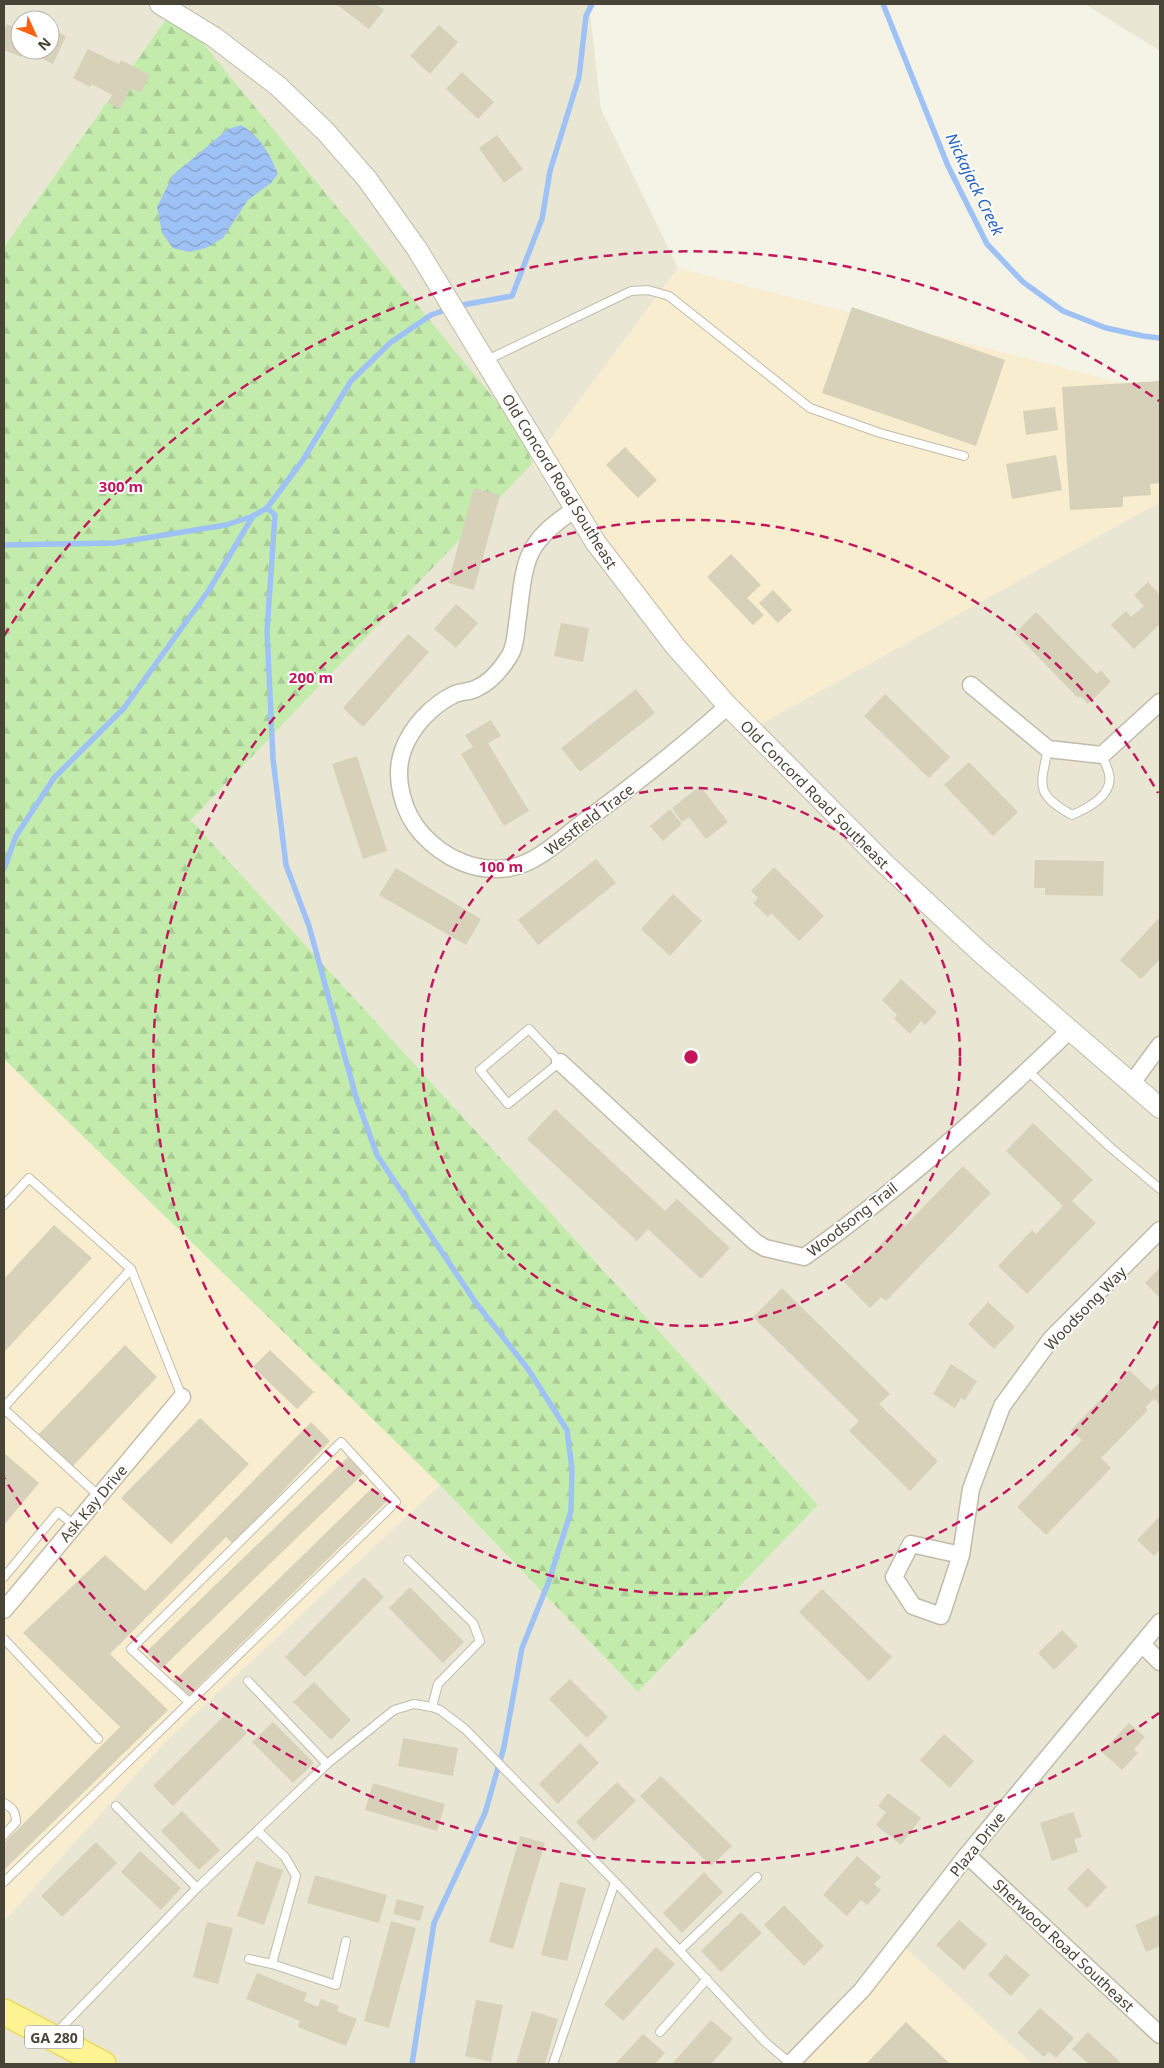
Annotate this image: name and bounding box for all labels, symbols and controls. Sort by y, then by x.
north arrow [10,10,60,60]
text: N [34,34,56,55]
water label: Nickajack Creek [941,129,1010,240]
street label: Old Concord Road Southeast [498,390,622,573]
text: 300 m [99,476,143,496]
text: 200 m [289,667,333,687]
street label: Old Concord Road Southeast [736,715,894,873]
street label: Westfield Trace [540,779,638,859]
text: 100 m [479,856,523,876]
centre of rings [682,1048,700,1066]
street label: Woodsong Trail [803,1177,901,1261]
street label: Woodsong Way [1040,1261,1130,1354]
street label: Ask Kay Drive [55,1460,131,1546]
street label: Plaza Drive [945,1807,1009,1881]
street label: Sherwood Road Southeast [989,1874,1139,2016]
road number: GA 280 [25,2025,83,2048]

